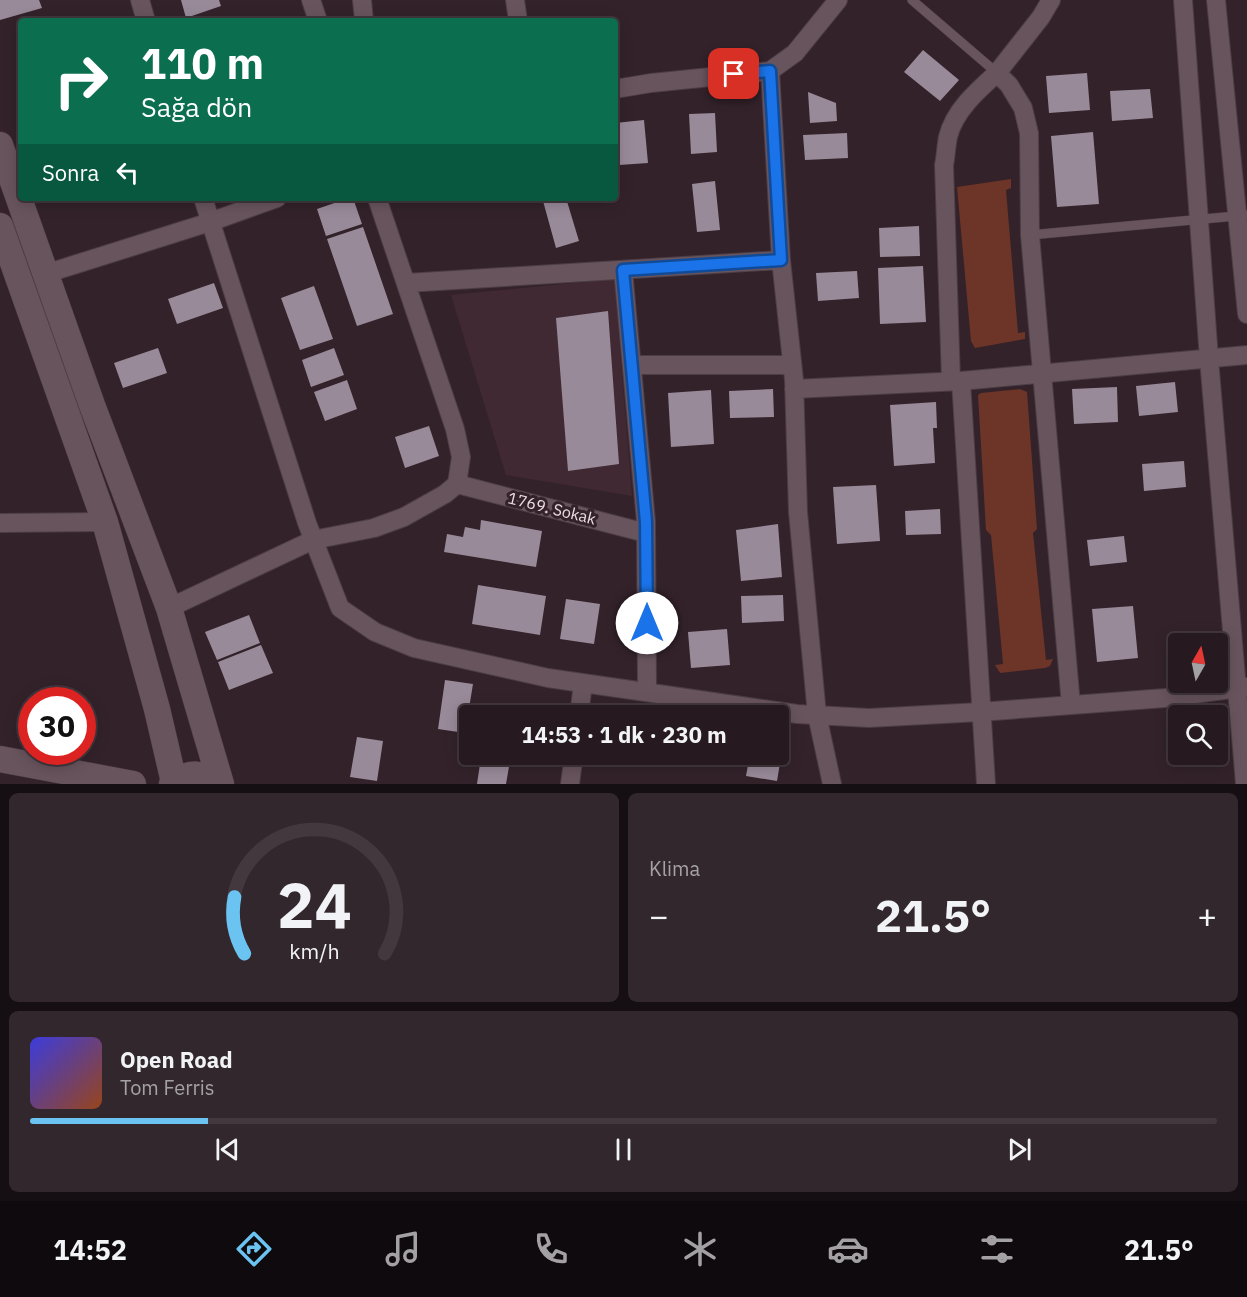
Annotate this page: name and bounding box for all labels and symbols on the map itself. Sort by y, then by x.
pin [708,48,759,99]
street label: 1769. Sokak [506,487,599,529]
position arrow [615,591,679,655]
north arrow [1168,633,1228,693]
speed limit sign: 30 [18,687,96,765]

